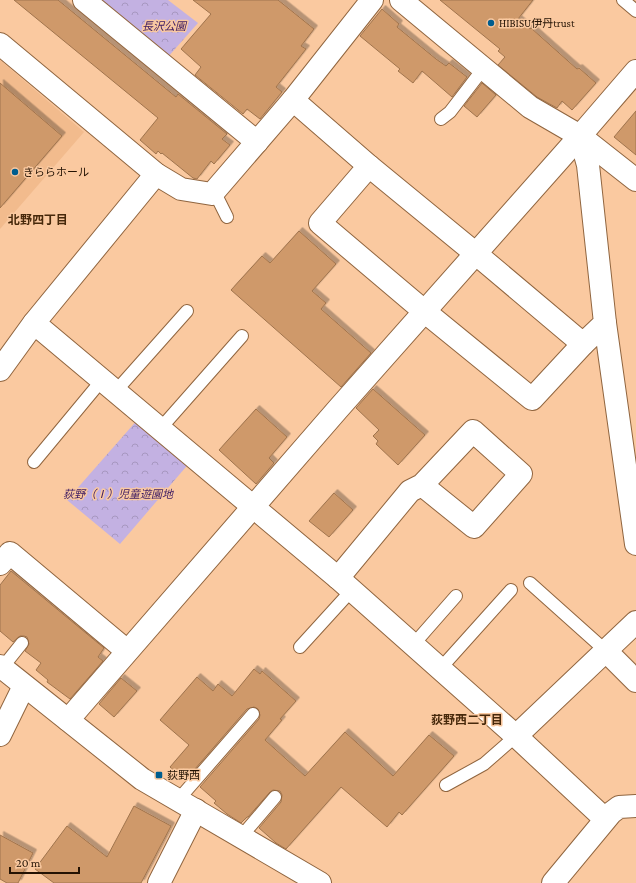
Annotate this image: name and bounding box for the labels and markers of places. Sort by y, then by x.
place label: HIBISU伊丹trust [499,17,575,29]
marker: HIBISU伊丹trust [486,18,496,28]
place label: きららホール [23,166,89,178]
marker: きららホール [10,167,20,177]
place label: 荻野西 [167,769,200,781]
marker: 荻野西 [154,770,164,780]

